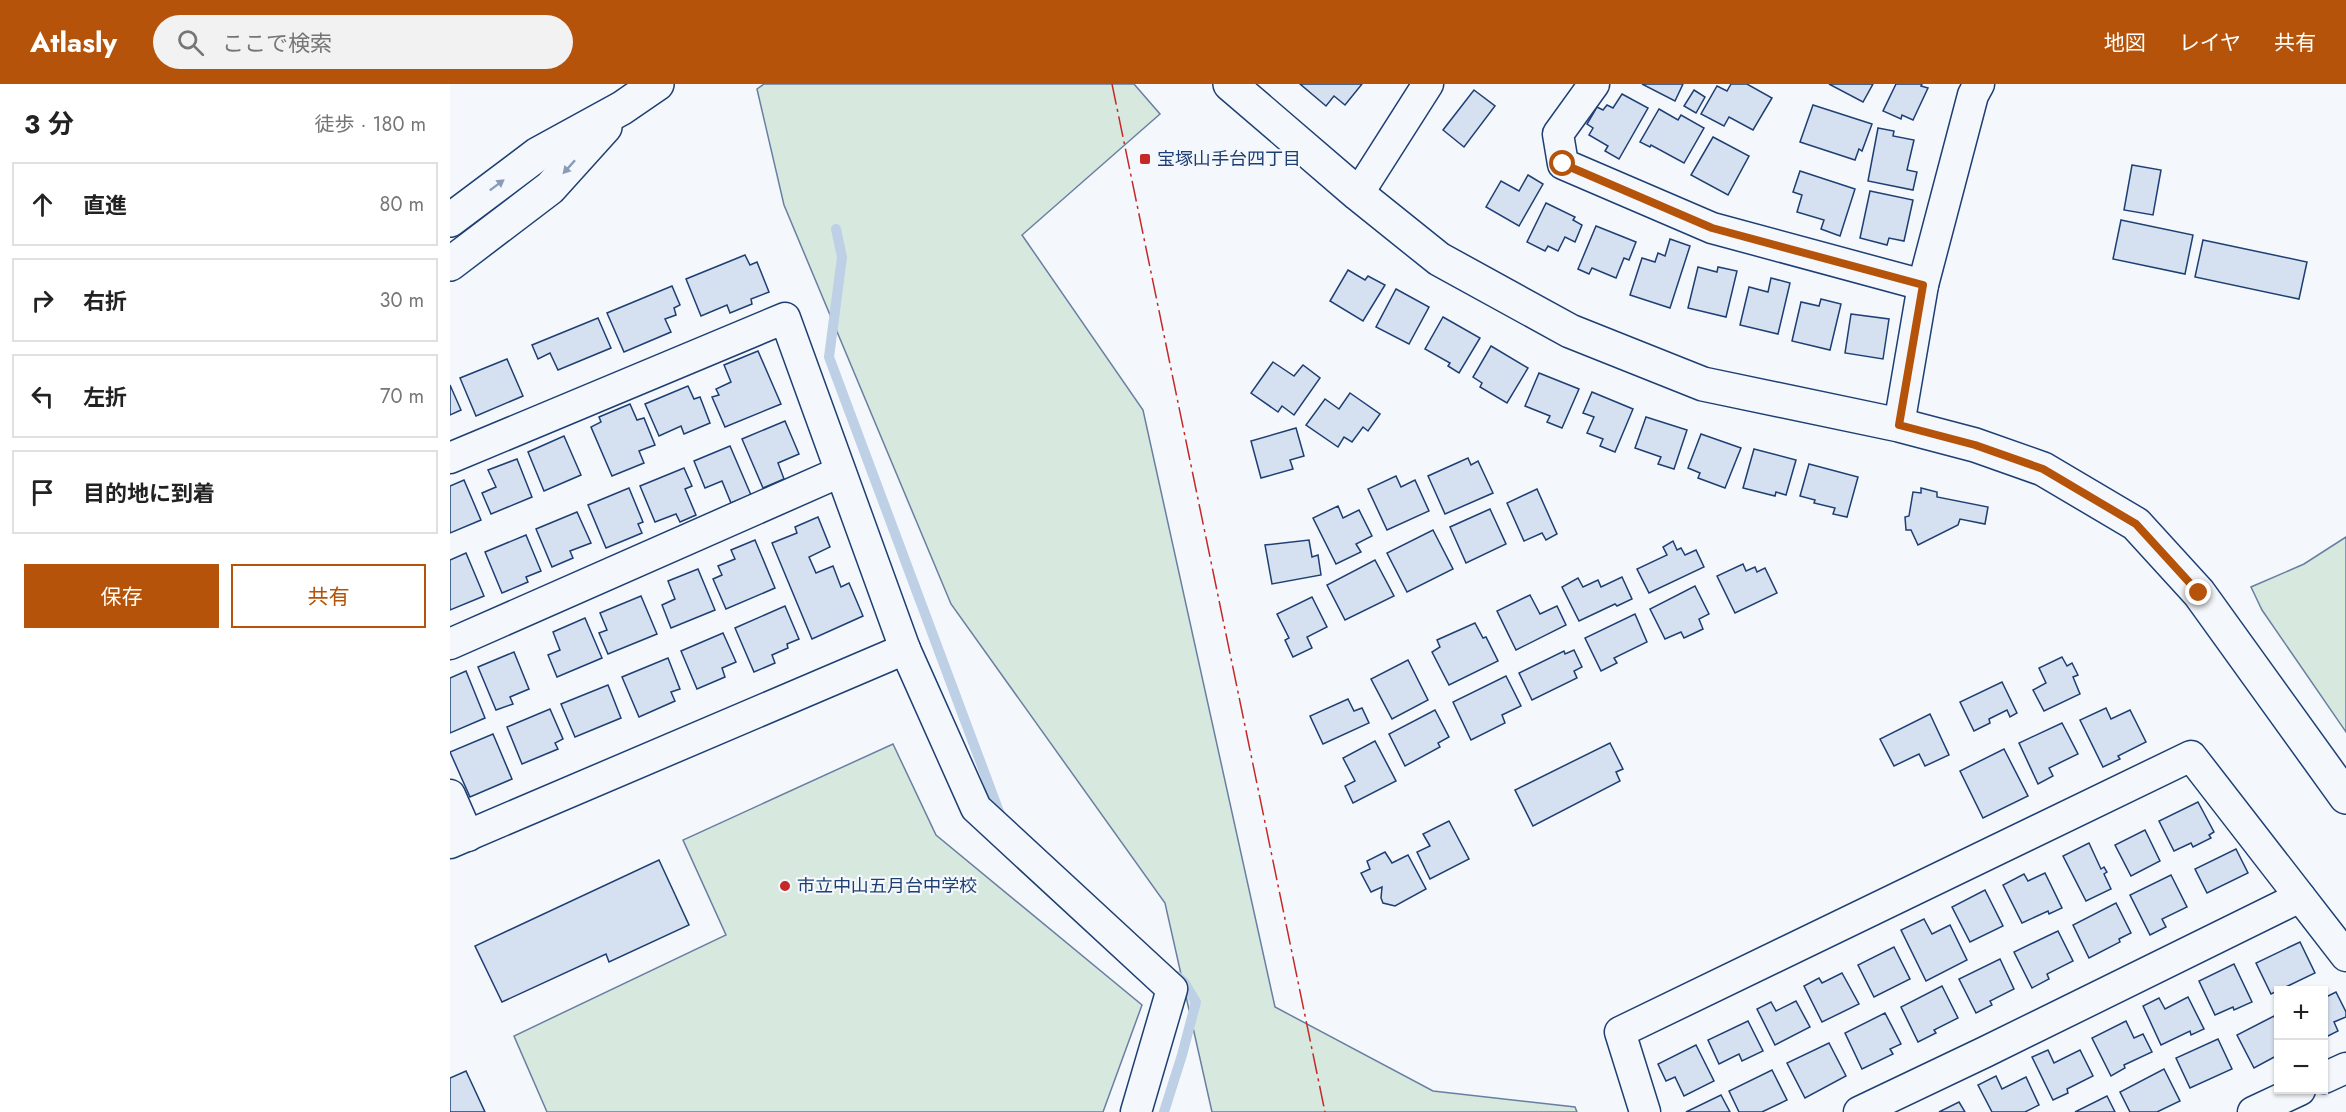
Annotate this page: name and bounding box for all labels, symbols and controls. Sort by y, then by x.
search box [153,15,573,69]
text: Atlasly [30,22,117,63]
icon: search [174,26,207,59]
text: ここで検索 [222,27,332,59]
text: 地図 [2104,28,2146,58]
text: レイヤ [2179,28,2241,58]
text: 共有 [2274,28,2316,58]
text: 3 分 [24,105,74,143]
text: 徒歩 · 180 m [314,110,426,139]
place label: 宝塚山手台四丁目 [1157,146,1301,172]
route start [1549,150,1575,176]
marker: 宝塚山手台四丁目 [1138,152,1152,166]
one-way arrow [563,159,576,174]
one-way arrow [489,180,504,192]
icon: ahead [26,188,59,221]
text: 直進 [83,189,127,221]
text: 80 m [379,190,424,219]
icon: right [26,284,59,317]
text: 右折 [83,285,127,317]
text: 30 m [379,286,424,315]
icon: left [26,380,59,413]
text: 左折 [83,381,127,413]
text: 70 m [380,382,424,411]
icon: arrive [26,476,59,509]
text: 目的地に到着 [83,477,215,509]
button: 保存 [24,564,219,628]
button: 共有 [231,564,426,628]
route end [2185,579,2211,605]
place label: 市立中山五月台中学校 [797,873,977,899]
marker: 市立中山五月台中学校 [778,879,792,893]
map controls [2274,986,2328,1094]
button: + [2274,986,2328,1040]
button: − [2274,1040,2328,1094]

